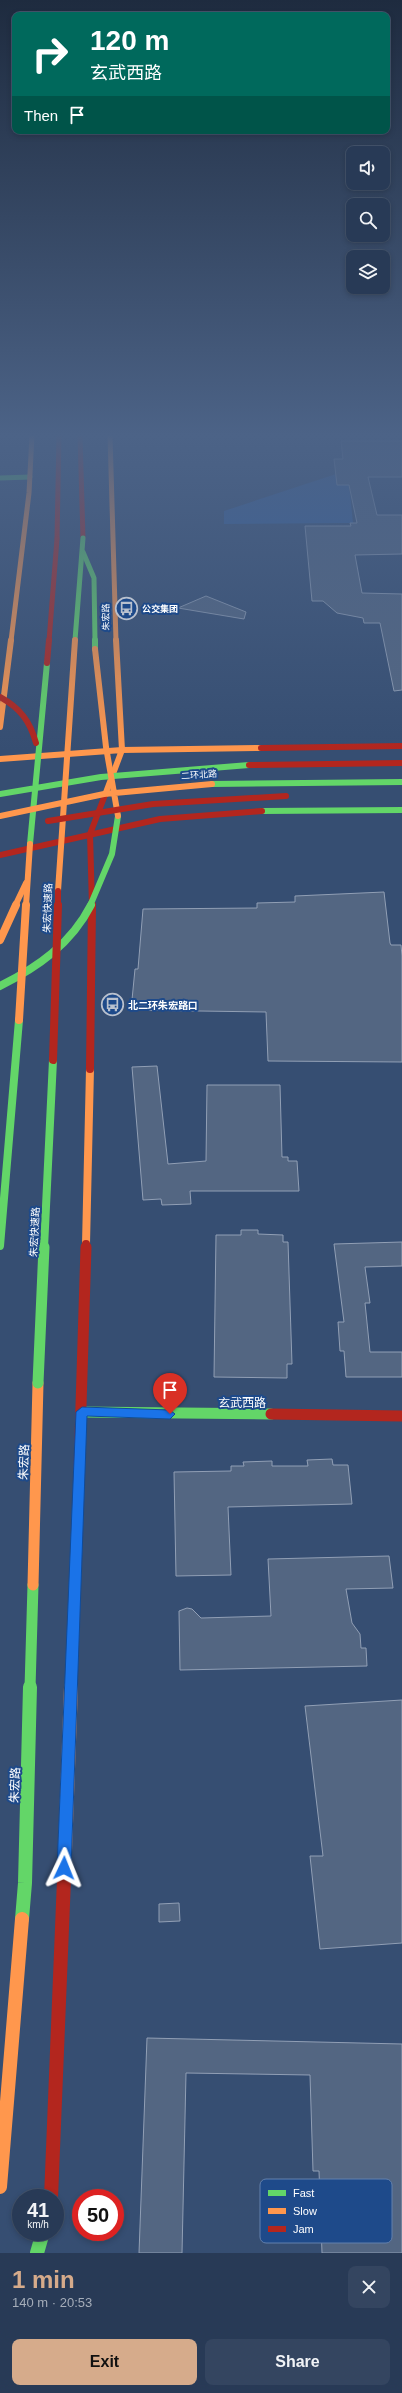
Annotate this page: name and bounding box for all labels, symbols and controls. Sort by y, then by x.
text: 120 m [90,25,169,56]
icon: right [24,28,76,80]
text: 玄武西路 [90,63,162,83]
icon: arrive [66,104,88,126]
text: Then [24,107,58,124]
map controls [346,146,390,294]
button: sound [346,146,390,190]
button: search [346,198,390,242]
button: layers [346,250,390,294]
bus stop icon: 公交集团 [113,596,139,622]
street label: 朱宏路 [101,603,111,631]
place label: 公交集团 [142,604,178,614]
street label: 二环北路 [181,769,217,781]
street label: 朱宏快速路 [41,883,54,933]
bus stop icon: 北二环朱宏路口 [100,992,126,1018]
place label: 北二环朱宏路口 [128,1000,198,1011]
street label: 朱宏快速路 [28,1207,41,1257]
pin [153,1373,187,1414]
icon: arrive [159,1379,181,1401]
street label: 玄武西路 [218,1396,266,1410]
street label: 朱宏路 [16,1444,32,1480]
street label: 朱宏路 [7,1767,23,1803]
position arrow [43,1847,85,1889]
legend [260,2179,392,2243]
text: Fast [293,2187,314,2199]
speed limit sign: 50 [72,2189,124,2241]
text: 41 [27,2199,49,2221]
text: Slow [293,2205,317,2217]
text: km/h [27,2219,49,2230]
text: Jam [293,2223,314,2235]
text: 1 min [12,2266,75,2293]
button: close [348,2266,390,2308]
text: 140 m · 20:53 [12,2295,92,2310]
button: Exit [12,2339,197,2385]
button: Share [205,2339,390,2385]

